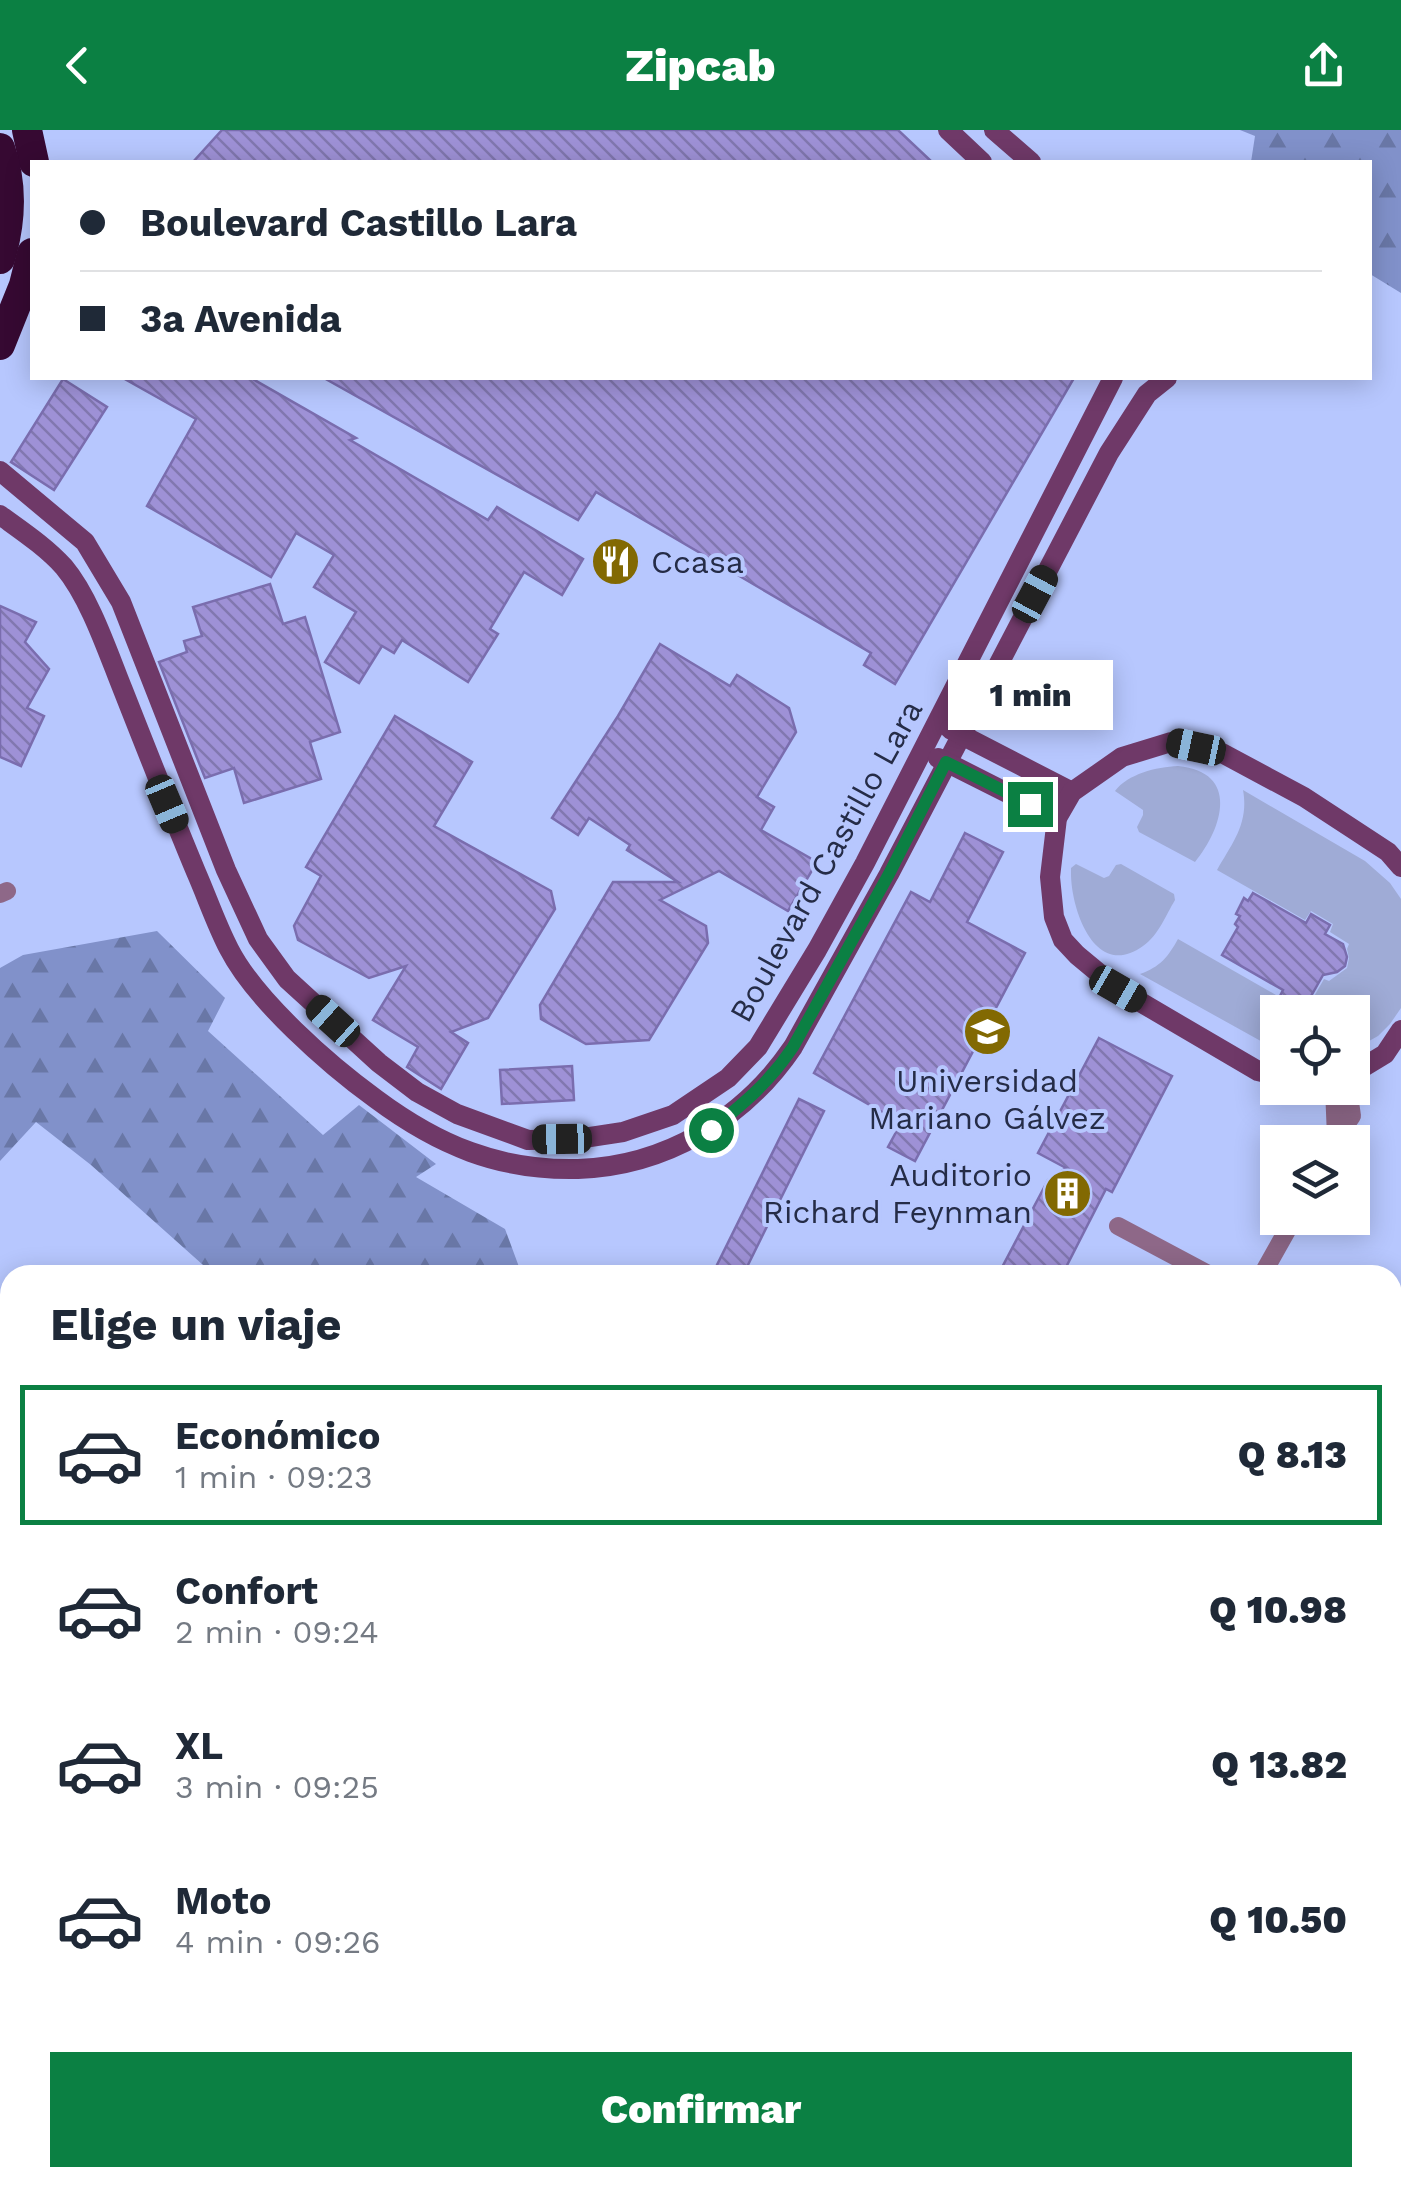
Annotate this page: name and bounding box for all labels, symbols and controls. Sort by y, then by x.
icon: back [50,38,105,93]
icon: share [1296,38,1351,93]
text: Zipcab [625,39,776,92]
text: Boulevard Castillo Lara [140,201,577,245]
text: 3a Avenida [140,297,342,341]
restaurant icon: Ccasa [590,536,642,588]
place label: Ccasa [651,543,744,581]
car [1008,560,1062,628]
callout: 1 min [948,659,1112,729]
text: 1 min [989,676,1072,714]
street label: Boulevard Castillo Lara [722,693,930,1029]
car [1164,726,1228,768]
car [141,771,193,837]
route end [1008,782,1053,827]
car [1085,961,1151,1017]
car [301,990,365,1052]
map controls [1260,995,1370,1235]
button: locate [1260,995,1370,1105]
school or university icon: Universidad Mariano Gálvez [961,1005,1013,1057]
place label: Universidad Mariano Gálvez [868,1062,1106,1137]
route start [689,1108,734,1153]
car [532,1123,592,1155]
button: layers [1260,1125,1370,1235]
place label: Auditorio Richard Feynman [763,1156,1032,1231]
building icon: Auditorio Richard Feynman [1041,1167,1093,1219]
text: Elige un viaje [50,1298,342,1351]
icon: car [55,1410,145,1500]
text: Económico [175,1414,380,1458]
text: Q 8.13 [1238,1433,1347,1477]
text: 1 min · 09:23 [175,1458,373,1496]
icon: car [55,1565,145,1655]
text: Confort [175,1569,318,1613]
text: Q 10.98 [1209,1588,1347,1632]
text: 2 min · 09:24 [175,1613,379,1651]
icon: car [55,1720,145,1810]
text: XL [175,1724,223,1768]
text: Q 13.82 [1211,1743,1347,1787]
text: 3 min · 09:25 [175,1768,379,1806]
icon: car [55,1875,145,1965]
text: Moto [175,1879,271,1923]
text: Q 10.50 [1209,1898,1347,1942]
text: 4 min · 09:26 [175,1923,381,1961]
button: Confirmar [50,2052,1352,2167]

